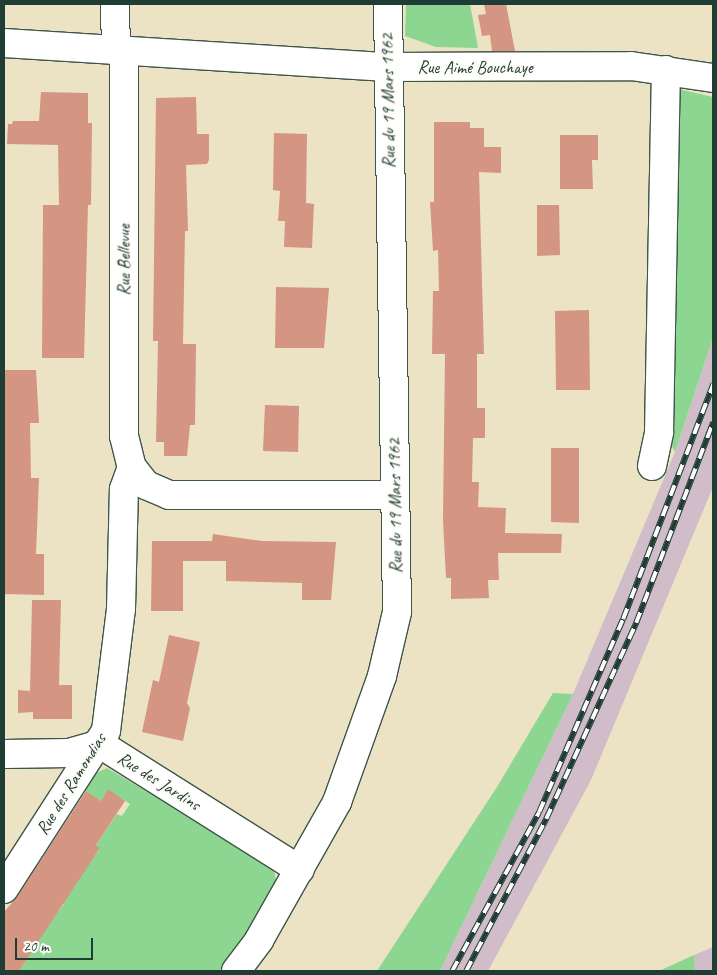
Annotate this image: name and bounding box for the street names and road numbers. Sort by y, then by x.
street label: Rue du 19 Mars 1962 [376,33,400,169]
street label: Rue Aimé Bouchaye [418,56,532,78]
street label: Rue Bellevue [113,224,135,296]
street label: Rue du 19 Mars 1962 [383,438,407,574]
street label: Rue des Ramondias [31,729,111,839]
street label: Rue des Jardins [114,747,204,815]

